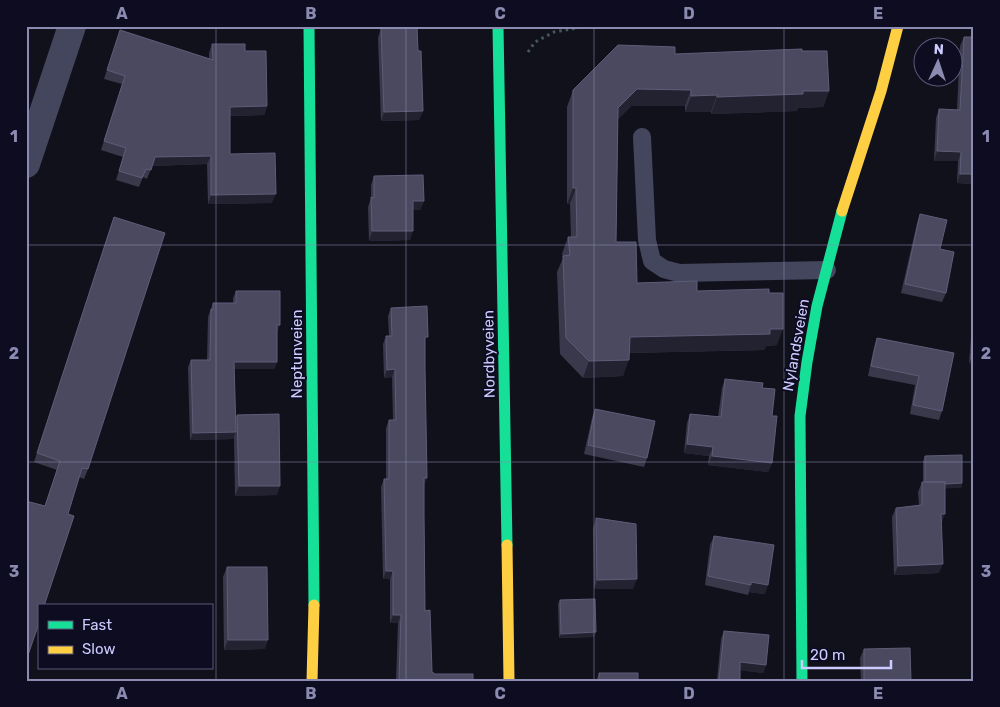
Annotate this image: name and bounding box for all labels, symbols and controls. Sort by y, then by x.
text: A [116,4,128,23]
text: B [305,4,317,23]
text: C [494,4,506,23]
text: D [683,4,695,23]
text: E [873,4,883,23]
north arrow [912,38,962,88]
text: N [933,41,944,58]
text: 1 [10,127,18,146]
text: 1 [982,127,990,146]
street label: Nylandsveien [779,297,813,393]
street label: Neptunveien [288,310,306,399]
street label: Nordbyveien [479,310,499,398]
text: 2 [9,344,19,363]
text: 2 [981,344,991,363]
text: 3 [9,562,19,581]
text: 3 [981,562,991,581]
legend [38,604,212,670]
text: Fast [82,616,112,634]
scale bar [802,637,891,669]
text: Slow [82,640,115,658]
text: 20 m [810,646,845,664]
text: A [116,684,128,703]
text: B [305,684,317,703]
text: C [494,684,506,703]
text: D [683,684,695,703]
text: E [873,684,883,703]

